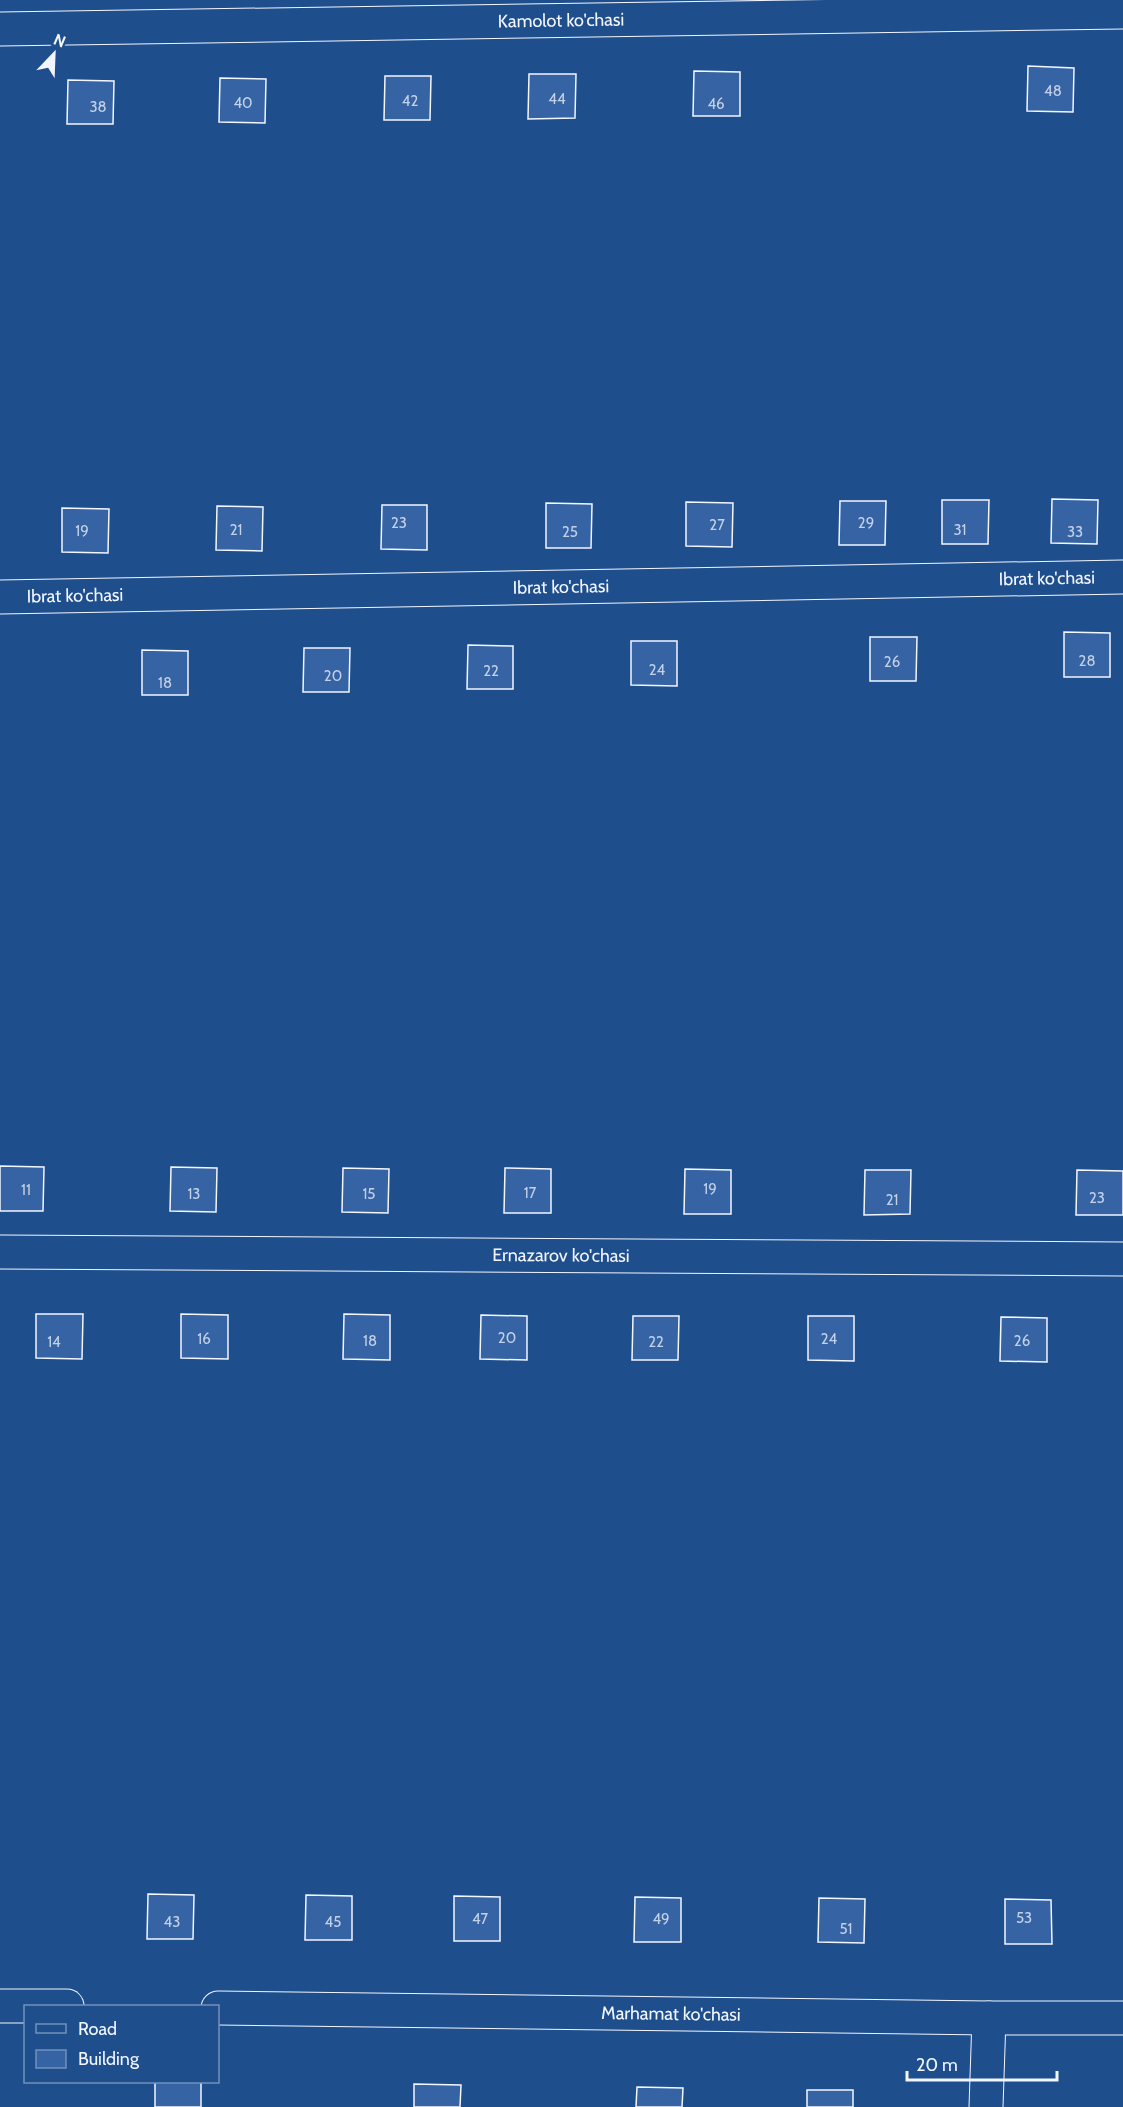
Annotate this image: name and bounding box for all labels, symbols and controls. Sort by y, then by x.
street label: Kamolot ko'chasi [498,9,624,32]
north arrow [24,24,84,84]
text: N [51,30,69,52]
house number: 48 [1044,82,1062,100]
house number: 44 [548,90,566,108]
house number: 42 [402,92,418,110]
house number: 40 [233,94,253,112]
house number: 46 [707,95,725,113]
house number: 38 [89,98,107,116]
house number: 23 [391,514,407,532]
house number: 29 [858,514,874,532]
house number: 27 [709,516,725,534]
house number: 21 [230,521,242,539]
house number: 31 [953,521,967,539]
house number: 19 [75,522,89,540]
house number: 25 [562,523,578,541]
house number: 33 [1067,523,1083,541]
street label: Ibrat ko'chasi [998,566,1095,590]
street label: Ibrat ko'chasi [512,575,609,599]
street label: Ibrat ko'chasi [27,584,123,608]
house number: 28 [1079,652,1095,670]
house number: 26 [884,653,900,671]
house number: 24 [649,661,666,679]
house number: 22 [483,662,499,680]
house number: 20 [324,667,342,685]
house number: 18 [158,674,172,692]
house number: 19 [703,1180,717,1198]
house number: 11 [21,1181,31,1199]
house number: 17 [524,1184,537,1202]
house number: 13 [187,1185,201,1203]
house number: 15 [362,1185,376,1203]
house number: 23 [1089,1189,1105,1207]
house number: 21 [886,1191,898,1209]
street label: Ernazarov ko'chasi [492,1244,630,1267]
house number: 20 [498,1329,516,1347]
house number: 16 [197,1330,211,1348]
house number: 24 [821,1330,838,1348]
house number: 18 [363,1332,377,1350]
house number: 26 [1014,1332,1030,1350]
house number: 14 [47,1333,61,1351]
house number: 22 [648,1333,664,1351]
house number: 53 [1016,1909,1032,1927]
house number: 47 [472,1910,489,1928]
house number: 49 [652,1910,670,1928]
house number: 43 [164,1913,180,1931]
house number: 45 [325,1913,341,1931]
house number: 51 [839,1920,853,1938]
street label: Marhamat ko'chasi [601,2002,741,2026]
legend [24,2005,219,2083]
text: Road [78,2018,117,2040]
scale bar [907,2044,1057,2082]
text: Building [78,2048,140,2070]
text: 20 m [916,2054,958,2076]

